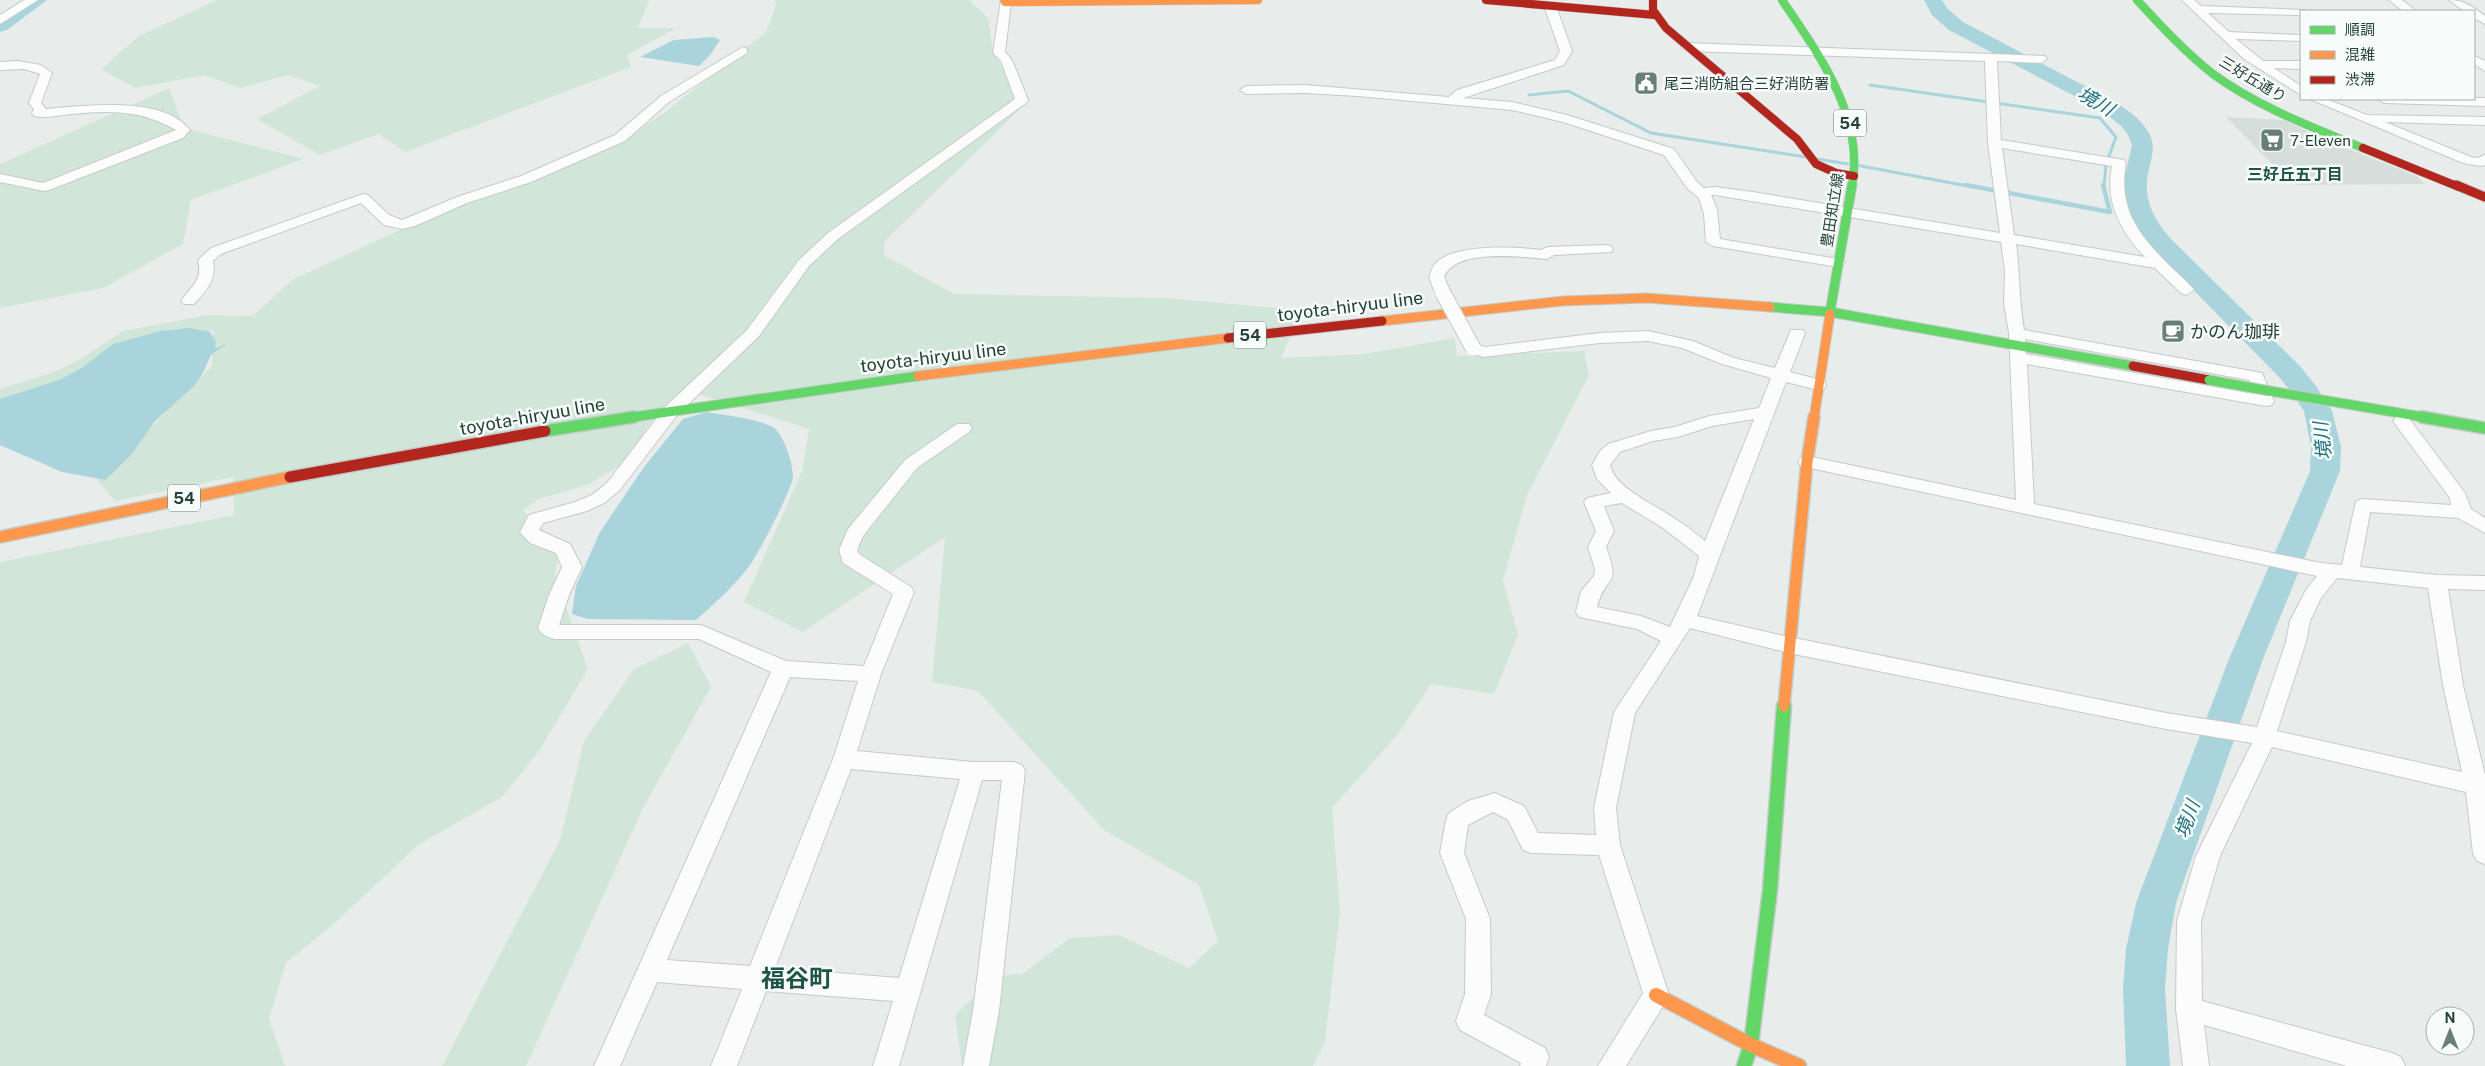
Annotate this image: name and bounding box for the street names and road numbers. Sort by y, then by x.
street label: 三好丘通り [2216,52,2290,106]
road number: 54 [1834,110,1866,136]
street label: 豊田知立線 [1818,172,1846,248]
street label: toyota-hiryuu line [1276,287,1424,325]
road number: 54 [1234,322,1266,348]
street label: toyota-hiryuu line [859,338,1007,376]
street label: toyota-hiryuu line [458,393,606,439]
road number: 54 [168,484,200,512]

